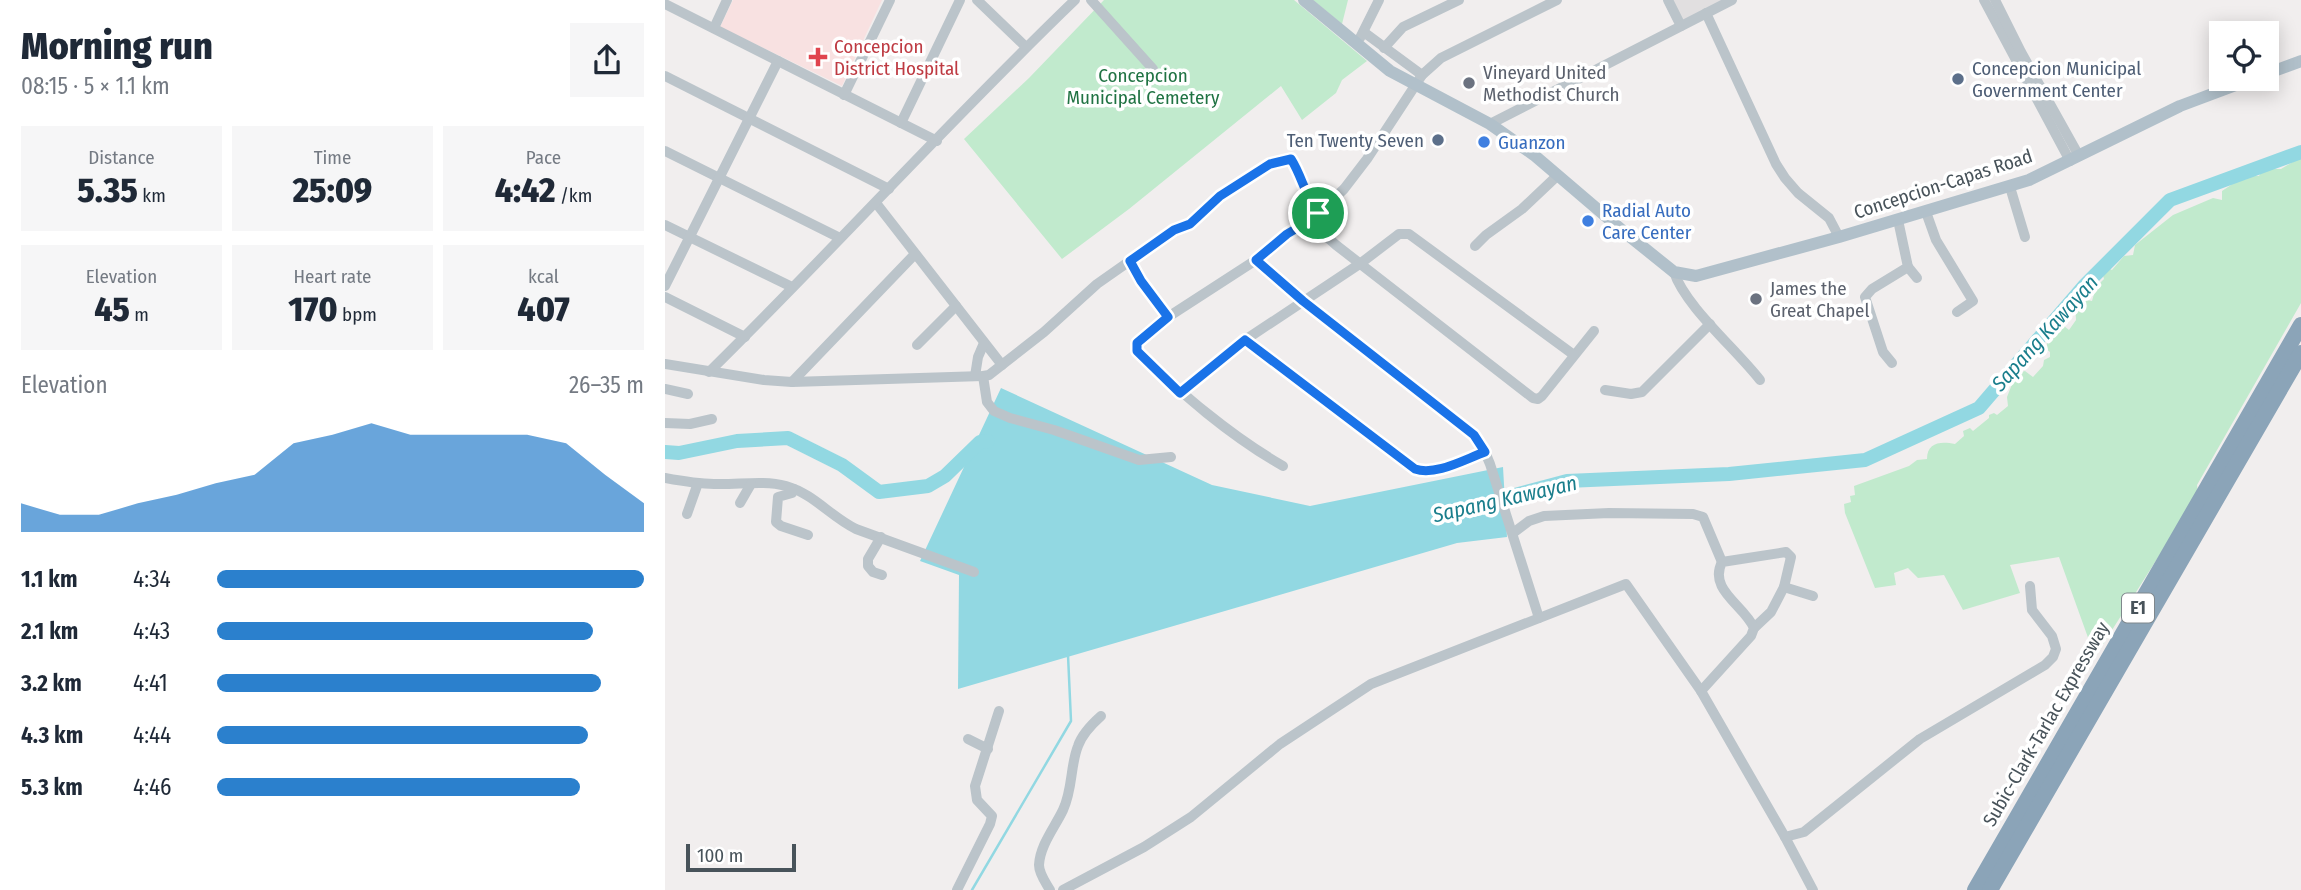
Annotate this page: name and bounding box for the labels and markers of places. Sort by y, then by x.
place label: Concepcion District Hospital [834,35,959,80]
marker: Concepcion District Hospital [808,47,828,67]
place label: Concepcion Municipal Government Center [1972,57,2141,102]
place label: Vineyard United Methodist Church [1483,61,1620,106]
marker: Concepcion Municipal Government Center [1950,71,1966,87]
marker: Vineyard United Methodist Church [1461,75,1477,91]
place label: Ten Twenty Seven [1287,129,1424,152]
place label: Guanzon [1498,131,1566,154]
marker: Ten Twenty Seven [1430,132,1446,148]
marker: Guanzon [1476,134,1492,150]
pin [1288,183,1348,243]
place label: Radial Auto Care Center [1602,199,1692,244]
marker: Radial Auto Care Center [1580,213,1596,229]
place label: James the Great Chapel [1770,277,1869,322]
marker: James the Great Chapel [1748,291,1764,307]

